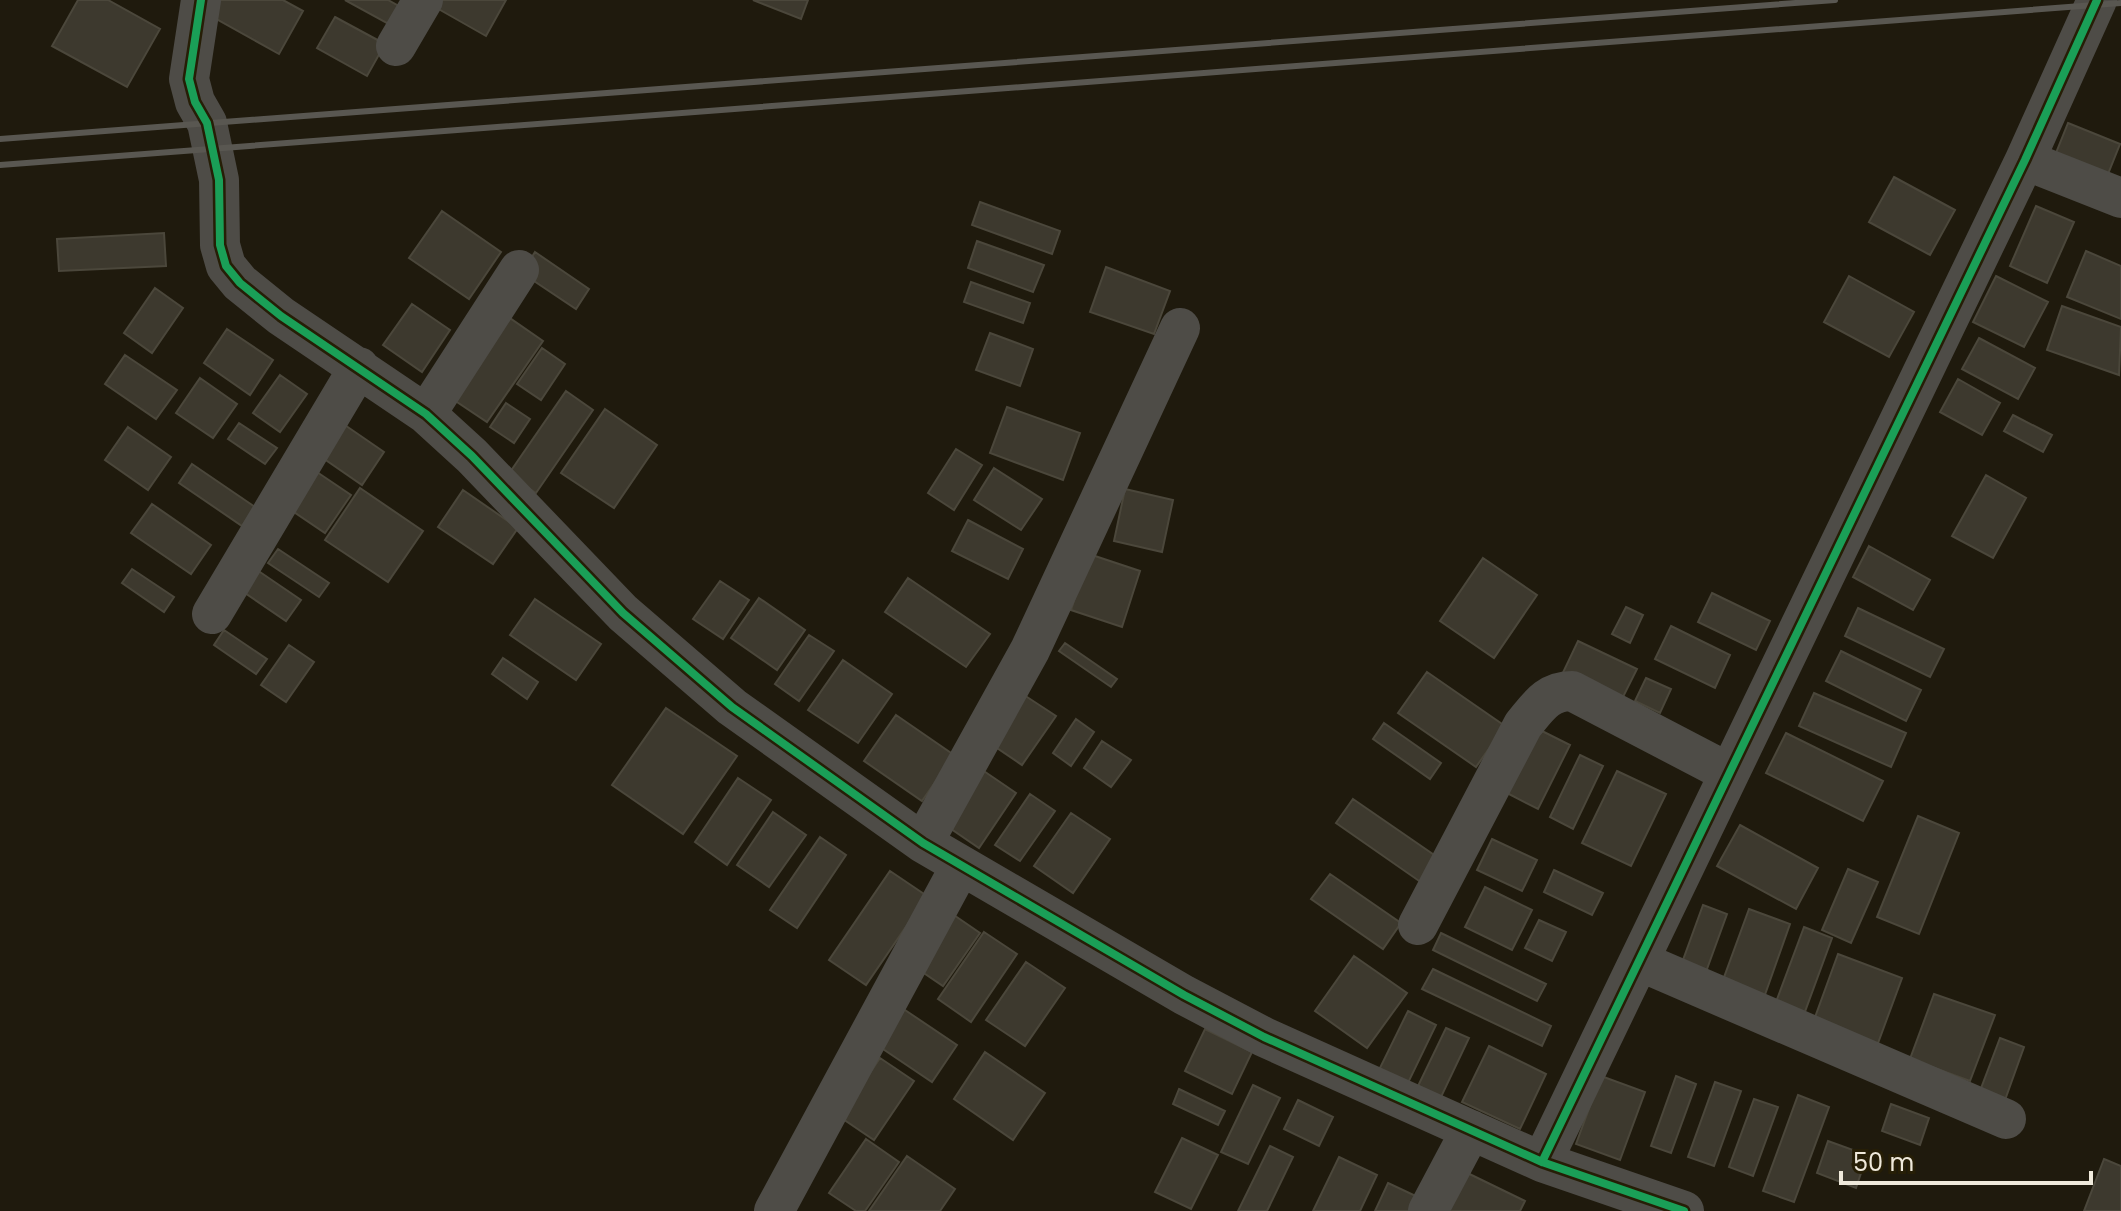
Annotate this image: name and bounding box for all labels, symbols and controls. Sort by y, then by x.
scale bar [1841,1135,2091,1185]
text: 50 m [1853,1146,1914,1179]

